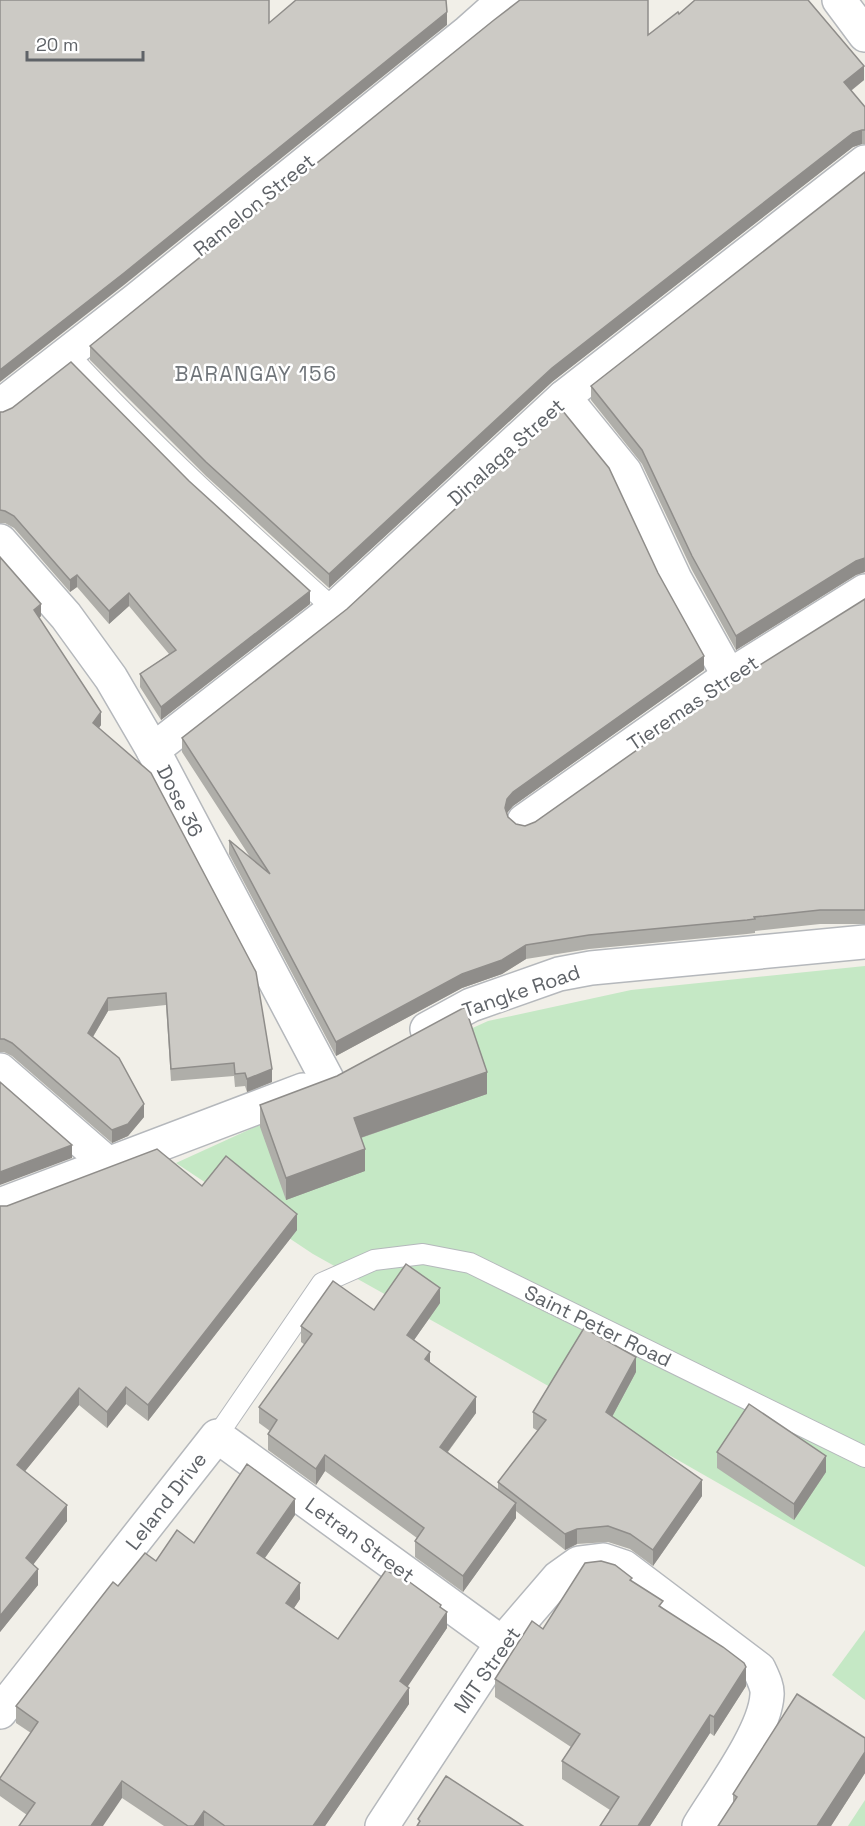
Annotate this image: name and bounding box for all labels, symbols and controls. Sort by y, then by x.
scale bar [27,24,142,62]
text: 20 m [36,33,79,56]
street label: Ramelon Street [188,148,320,262]
district label: BARANGAY 156 [174,360,338,387]
street label: Dinalaga Street [442,393,570,511]
street label: Tieremas Street [622,650,764,756]
street label: Dose 36 [151,761,209,841]
street label: Tangke Road [459,959,583,1023]
street label: Saint Peter Road [520,1279,676,1373]
street label: Leland Drive [120,1447,212,1555]
street label: Letran Street [300,1492,420,1588]
street label: MIT Street [448,1622,526,1718]

